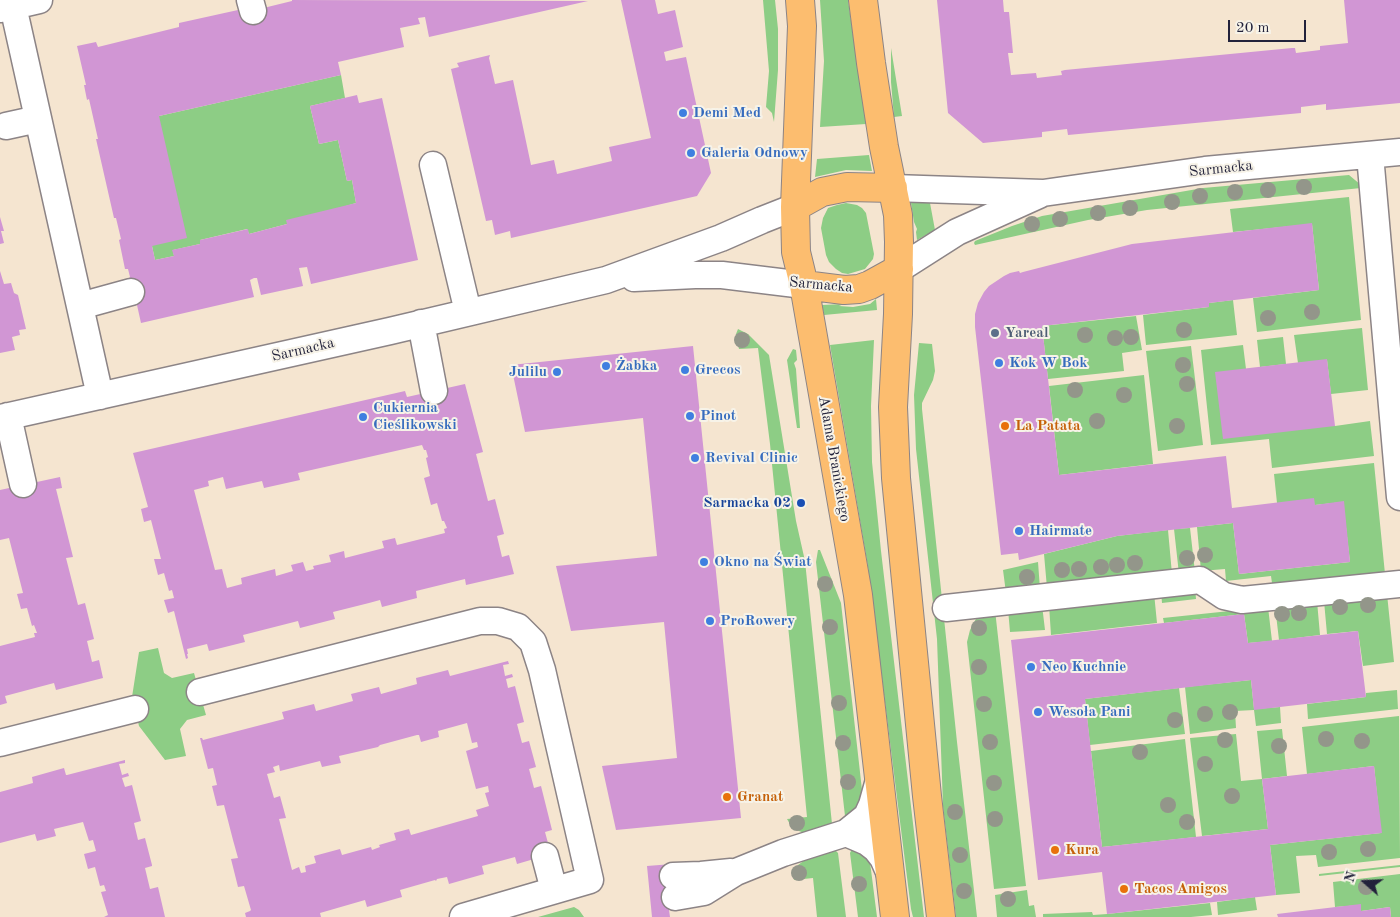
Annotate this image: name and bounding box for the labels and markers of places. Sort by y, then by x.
place label: Demi Med [693,104,761,122]
marker: Demi Med [677,107,689,119]
place label: Galeria Odnowy [701,144,808,162]
marker: Galeria Odnowy [685,147,697,159]
place label: Yareal [1005,324,1049,342]
marker: Yareal [989,327,1001,339]
place label: Kok W Bok [1009,354,1088,372]
place label: Żabka [616,357,657,375]
marker: Kok W Bok [993,357,1005,369]
marker: Żabka [600,360,612,372]
place label: Grecos [695,361,740,379]
place label: Julilu [509,363,547,381]
marker: Grecos [679,364,691,376]
marker: Julilu [551,366,563,378]
place label: Cukiernia Cieślikowski [373,399,457,434]
place label: Pinot [700,407,736,425]
marker: Pinot [684,410,696,422]
marker: Cukiernia Cieślikowski [357,411,369,423]
place label: La Patata [1015,417,1081,435]
marker: La Patata [999,420,1011,432]
place label: Revival Clinic [705,449,798,467]
marker: Revival Clinic [689,452,701,464]
place label: Sarmacka 02 [703,494,791,512]
marker: Sarmacka 02 [795,497,807,509]
place label: Hairmate [1029,522,1092,540]
marker: Hairmate [1013,525,1025,537]
place label: Okno na Świat [714,553,812,571]
marker: Okno na Świat [698,556,710,568]
place label: ProRowery [720,612,795,630]
marker: ProRowery [704,615,716,627]
place label: Neo Kuchnie [1041,658,1126,676]
marker: Neo Kuchnie [1025,661,1037,673]
place label: Wesoła Pani [1048,703,1130,721]
marker: Wesoła Pani [1032,706,1044,718]
place label: Granat [737,788,783,806]
marker: Granat [721,791,733,803]
place label: Kura [1065,841,1099,859]
marker: Kura [1049,844,1061,856]
place label: Tacos Amigos [1134,880,1227,898]
marker: Tacos Amigos [1118,883,1130,895]

